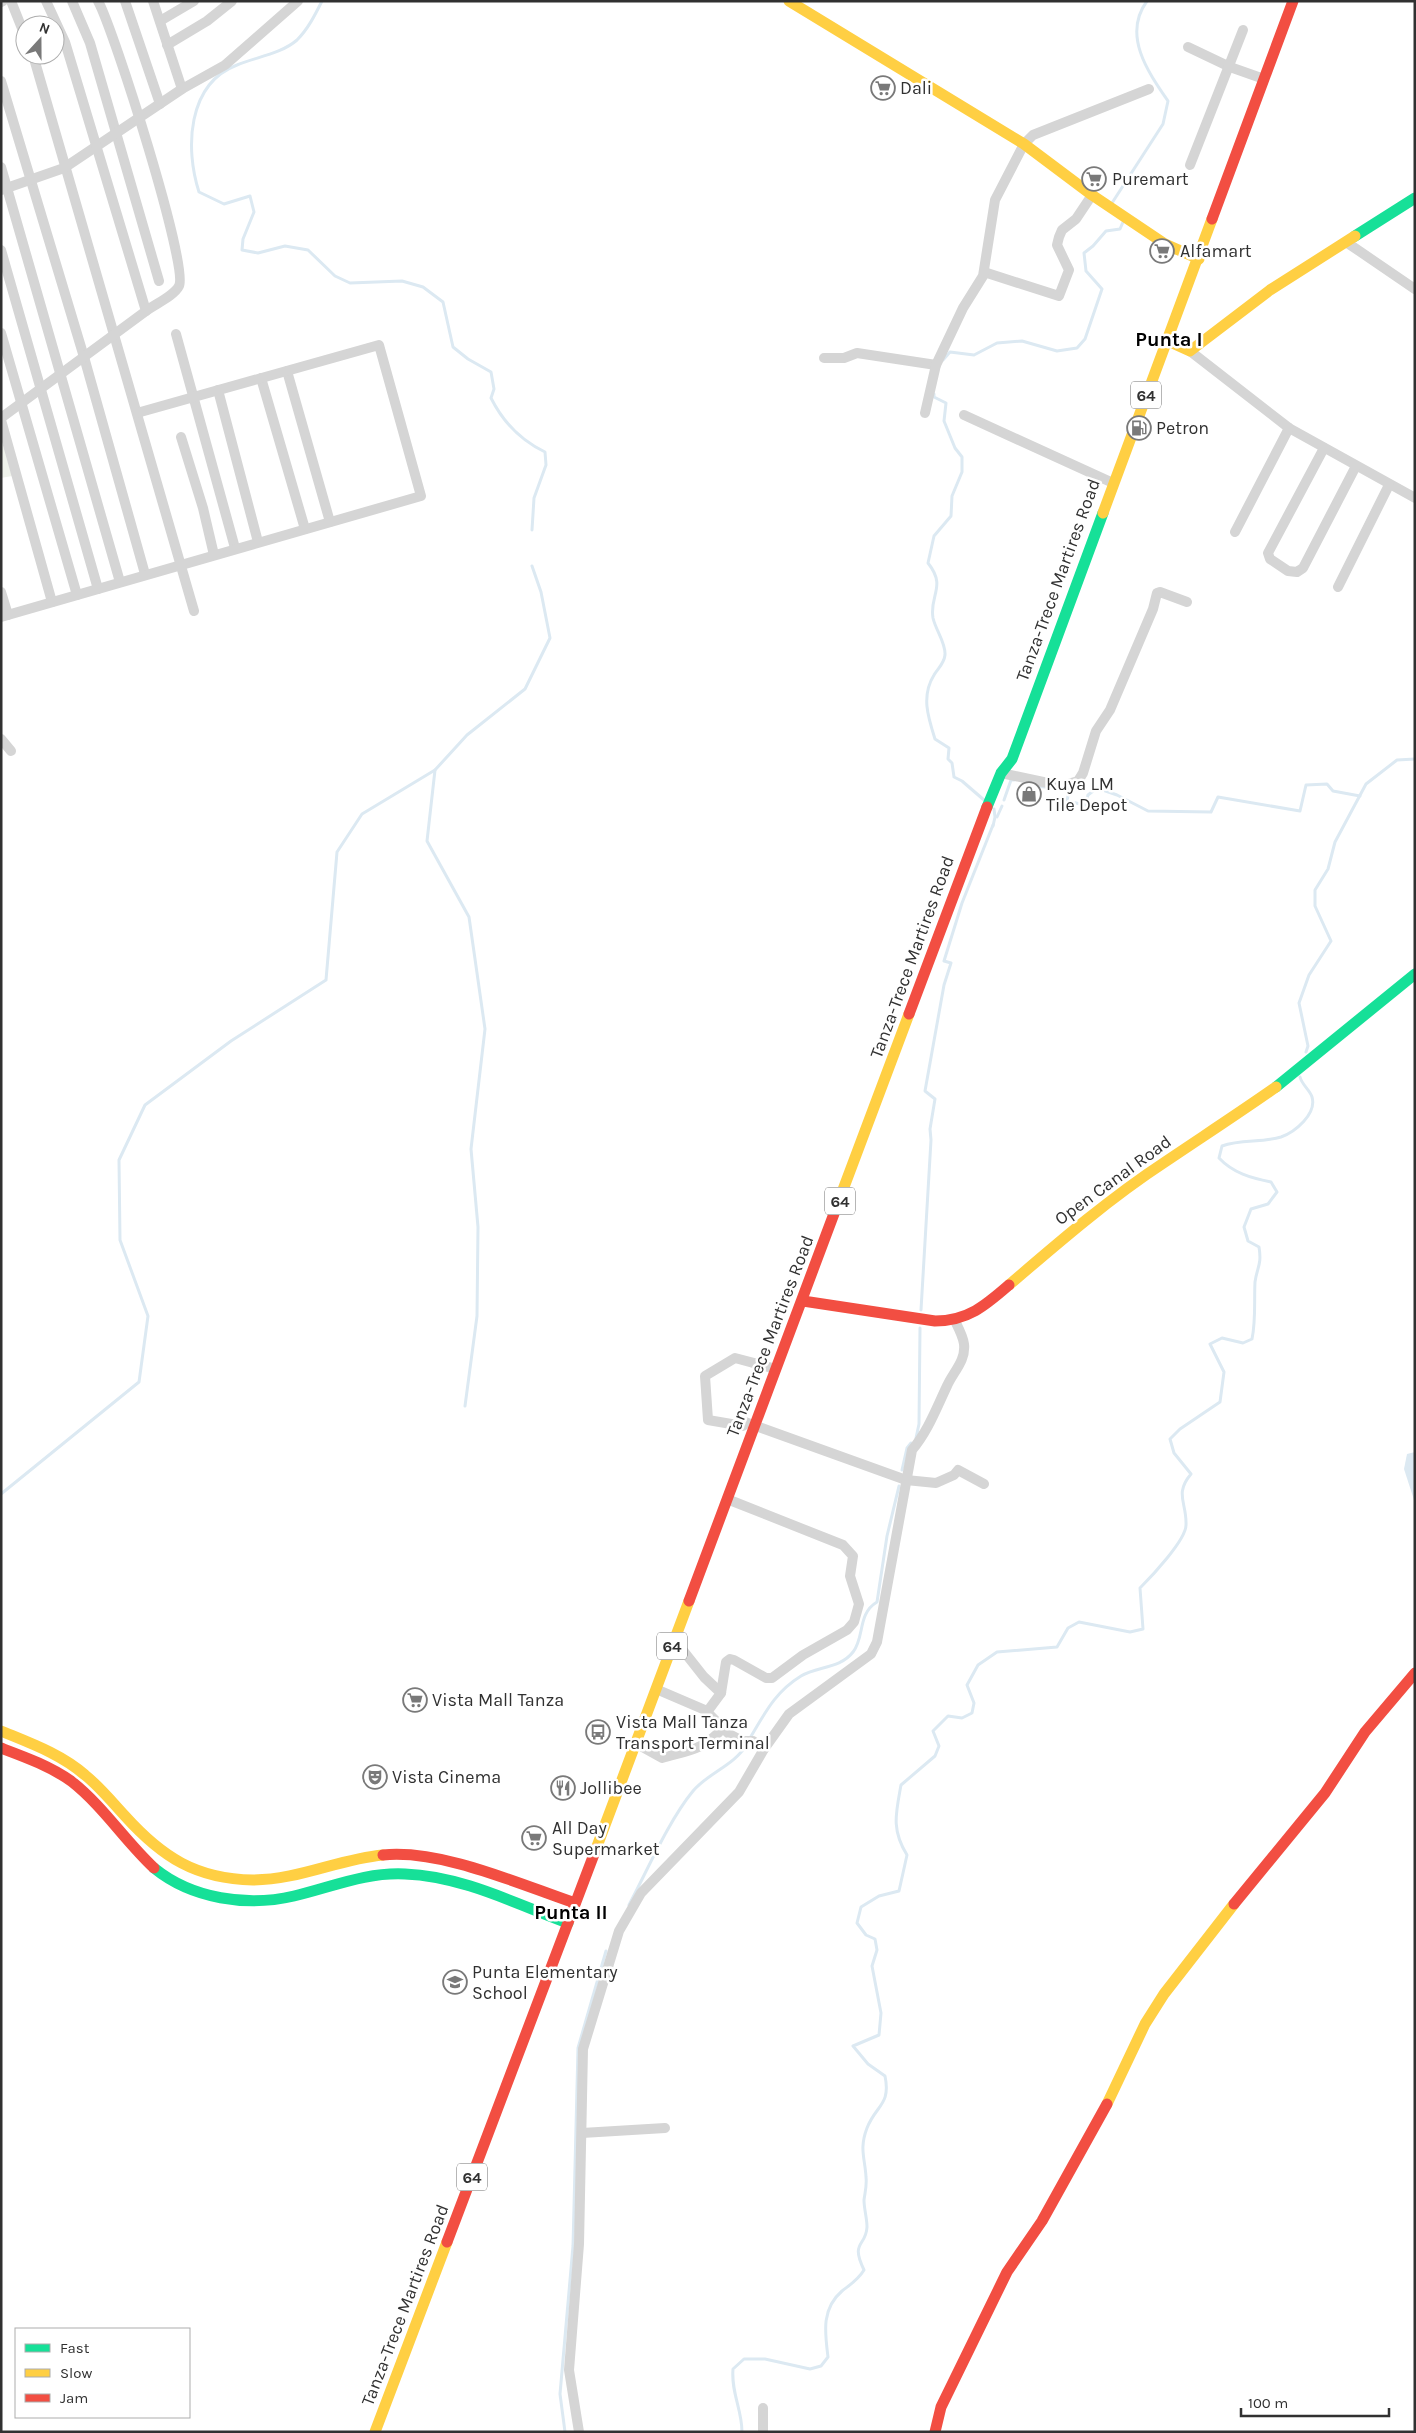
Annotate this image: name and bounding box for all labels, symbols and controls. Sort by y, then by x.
north arrow [15,15,65,65]
text: N [37,19,52,38]
supermarket icon: Dali [870,75,896,101]
place label: Dali [900,77,932,99]
supermarket icon: Puremart [1081,166,1107,192]
place label: Puremart [1112,168,1189,190]
supermarket icon: Alfamart [1149,238,1175,264]
place label: Alfamart [1180,240,1252,262]
district label: Punta I [1135,328,1203,351]
road number: 64 [1131,382,1161,408]
fuel station icon: Petron [1126,415,1152,441]
place label: Petron [1156,417,1209,439]
street label: Tanza-Trece Martires Road [1011,476,1105,684]
place label: Kuya LM Tile Depot [1046,773,1127,816]
shop icon: Kuya LM Tile Depot [1016,781,1042,807]
street label: Tanza-Trece Martires Road [865,853,959,1061]
street label: Open Canal Road [1050,1130,1176,1230]
road number: 64 [825,1188,855,1214]
street label: Tanza-Trece Martires Road [721,1232,819,1440]
road number: 64 [657,1632,687,1660]
supermarket icon: Vista Mall Tanza [402,1687,428,1713]
place label: Vista Mall Tanza [432,1689,564,1711]
place label: Vista Mall Tanza Transport Terminal [616,1711,770,1754]
bus stop icon: Vista Mall Tanza Transport Terminal [585,1719,611,1745]
theatre icon: Vista Cinema [362,1764,388,1790]
place label: Vista Cinema [392,1766,501,1788]
restaurant icon: Jollibee [550,1775,576,1801]
place label: Jollibee [580,1777,642,1799]
place label: All Day Supermarket [552,1817,660,1860]
supermarket icon: All Day Supermarket [521,1825,547,1851]
district label: Punta II [534,1901,608,1924]
place label: Punta Elementary School [472,1961,618,2004]
school or university icon: Punta Elementary School [442,1969,468,1995]
road number: 64 [457,2164,487,2190]
street label: Tanza-Trece Martires Road [356,2201,454,2409]
legend [15,2328,190,2418]
text: Fast [60,2339,90,2357]
text: Slow [60,2364,92,2382]
scale bar [1241,2386,1388,2418]
text: Jam [60,2389,88,2407]
text: 100 m [1248,2394,1288,2412]

